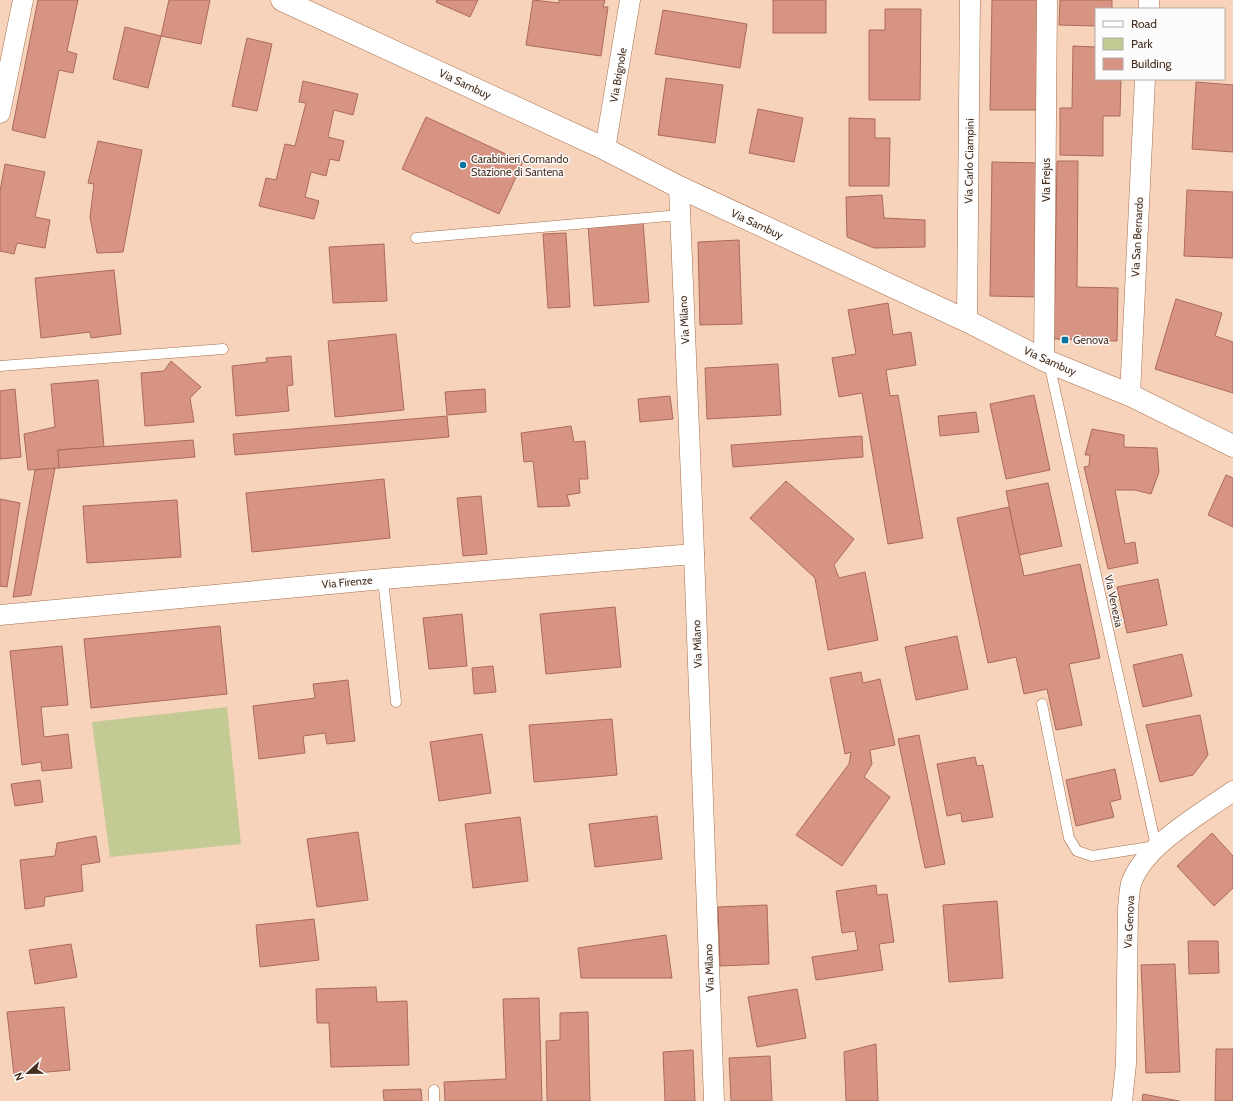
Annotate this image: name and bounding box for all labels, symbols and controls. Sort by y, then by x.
legend [1095,8,1225,80]
text: Road [1131,16,1157,31]
text: Park [1131,36,1153,51]
street label: Via Brignole [606,46,630,104]
text: Building [1131,56,1173,71]
street label: Via Sambuy [437,66,494,102]
street label: Via Carlo Ciampini [961,118,977,204]
place label: Carabinieri Comando Stazione di Santena [471,152,568,179]
street label: Via Frejus [1039,157,1053,202]
marker: Carabinieri Comando Stazione di Santena [458,160,468,170]
street label: Via San Bernardo [1128,197,1146,277]
street label: Via Sambuy [729,206,786,242]
street label: Via Milano [676,295,692,345]
place label: Genova [1073,333,1109,347]
marker: Genova [1060,335,1070,345]
street label: Via Sambuy [1022,343,1079,379]
street label: Via Firenze [321,573,373,591]
street label: Via Venezia [1102,573,1127,629]
street label: Via Milano [689,620,705,668]
street label: Via Genova [1121,894,1137,949]
street label: Via Milano [701,944,717,992]
north arrow [8,1053,48,1093]
text: N [11,1071,27,1083]

